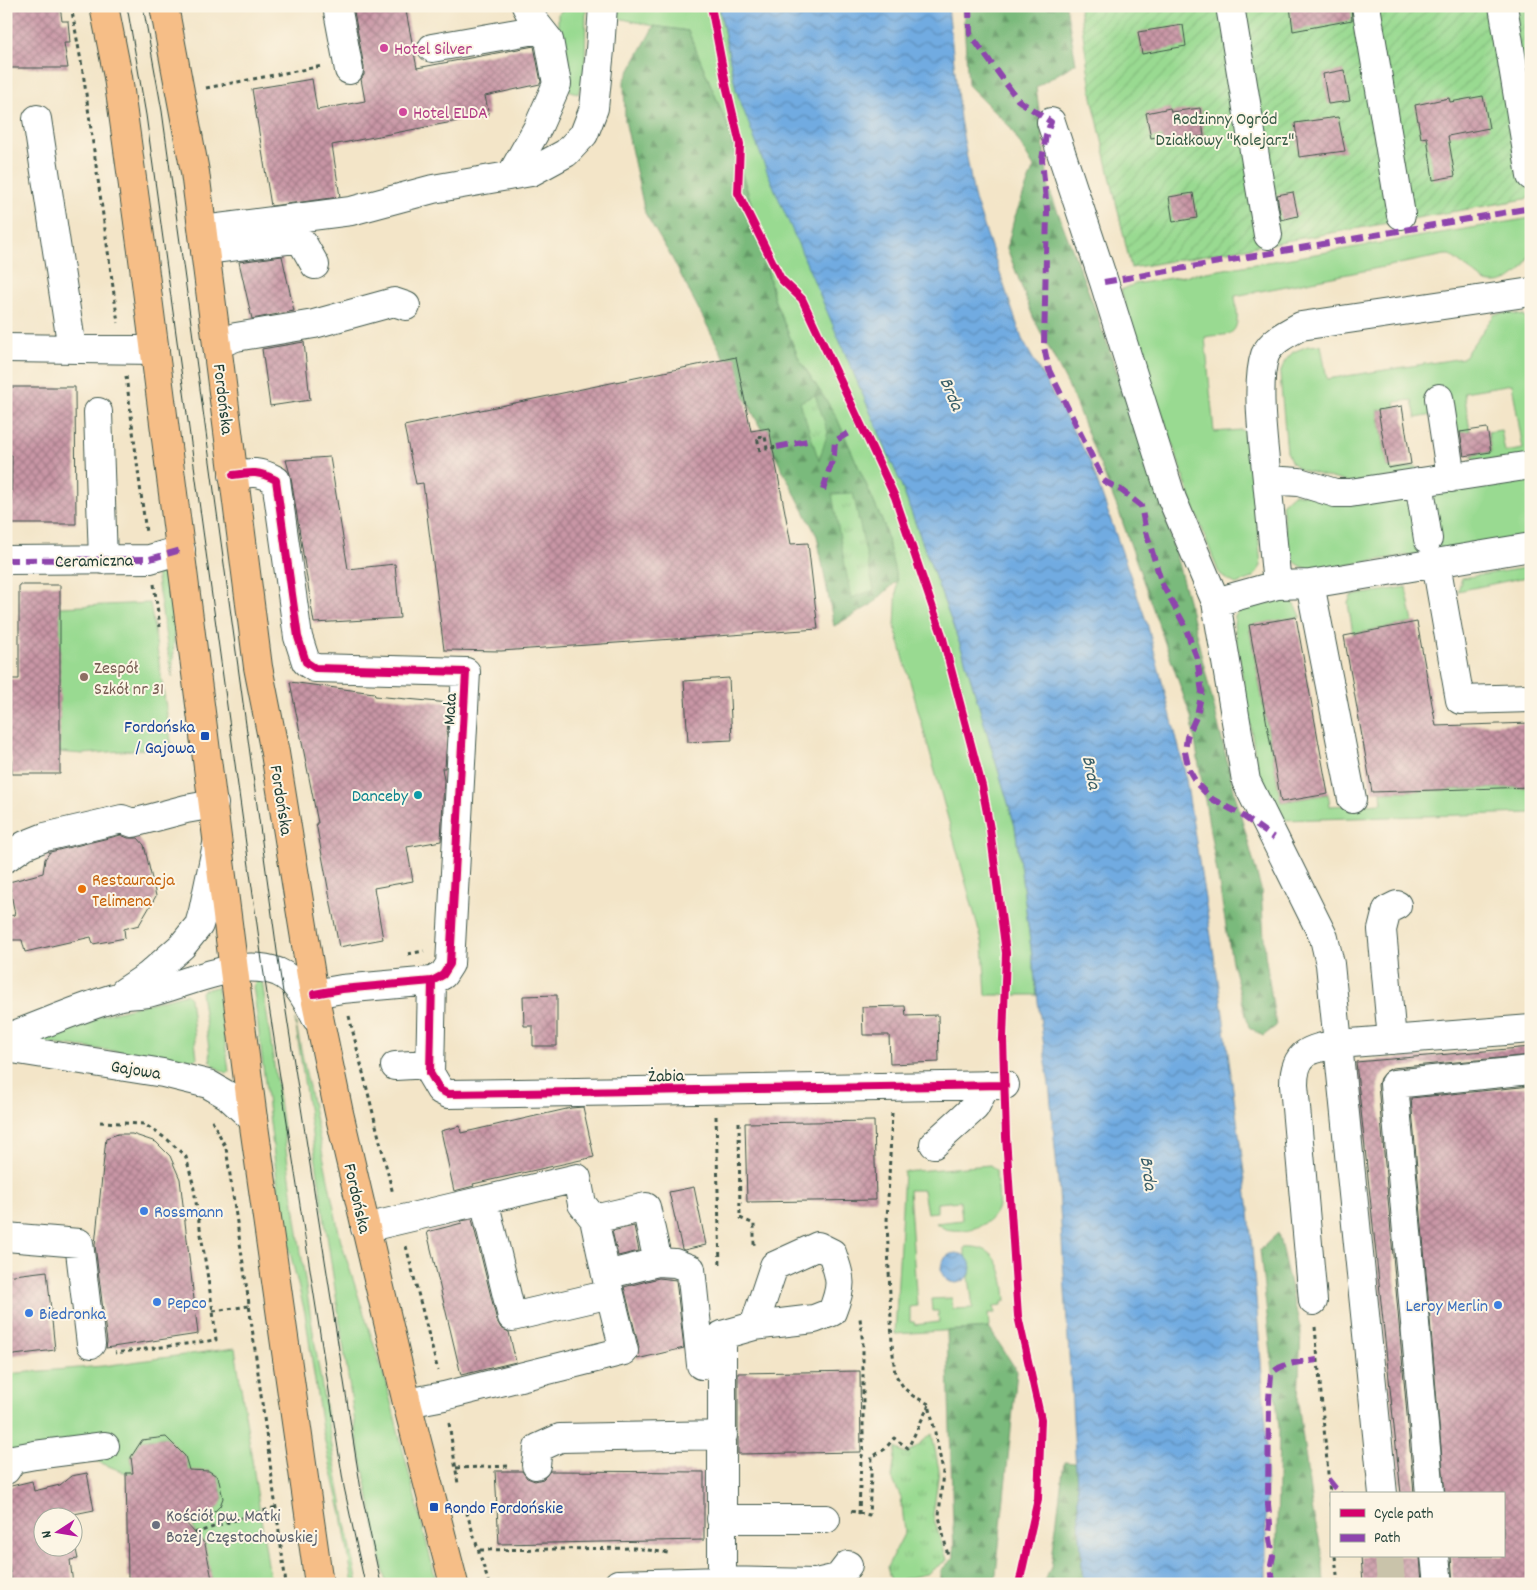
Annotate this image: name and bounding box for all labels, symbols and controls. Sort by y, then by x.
place label: Hotel Silver [394,38,472,63]
marker: Hotel Silver [378,42,390,54]
place label: Hotel ELDA [413,102,488,127]
marker: Hotel ELDA [397,106,409,118]
park label: Rodzinny Ogród Działkowy "Kolejarz" [1156,108,1294,154]
street label: Fordońska [205,363,238,437]
water label: Brda [931,373,969,416]
street label: Ceramiczna [55,549,134,576]
place label: Zespół Szkół nr 31 [94,657,164,703]
marker: Zespół Szkół nr 31 [78,671,90,683]
street label: Mała [438,692,465,726]
place label: Fordońska / Gajowa [124,716,196,762]
marker: Fordońska / Gajowa [199,730,211,742]
water label: Brda [1073,753,1107,793]
street label: Fordońska [262,763,298,838]
place label: Danceby [352,785,409,810]
marker: Danceby [412,789,424,801]
place label: Restauracja Telimena [92,869,175,915]
marker: Restauracja Telimena [76,883,88,895]
street label: Gajowa [109,1055,163,1088]
street label: Żabia [648,1065,685,1090]
water label: Brda [1131,1155,1162,1193]
street label: Fordońska [335,1161,376,1236]
place label: Rossmann [154,1201,223,1226]
marker: Rossmann [138,1205,150,1217]
place label: Pepco [167,1292,207,1317]
place label: Leroy Merlin [1406,1295,1488,1320]
marker: Pepco [151,1296,163,1308]
marker: Leroy Merlin [1492,1299,1504,1311]
place label: Biedronka [39,1303,107,1328]
marker: Biedronka [23,1307,35,1319]
legend [1330,1492,1504,1558]
place label: Rondo Fordońskie [444,1497,563,1522]
marker: Rondo Fordońskie [428,1501,440,1513]
text: Cycle path [1374,1504,1434,1526]
place label: Kościół pw. Matki Bożej Częstochowskiej [166,1505,318,1551]
north arrow [32,1508,82,1558]
marker: Kościół pw. Matki Bożej Częstochowskiej [150,1519,162,1531]
text: Path [1374,1528,1400,1550]
text: N [37,1529,58,1540]

